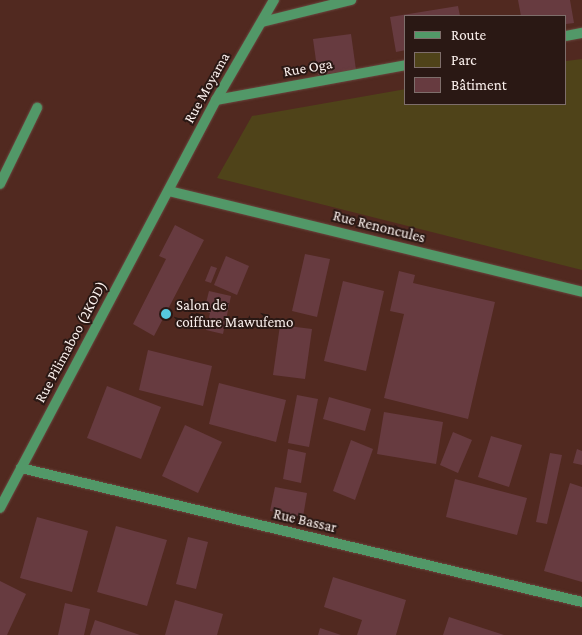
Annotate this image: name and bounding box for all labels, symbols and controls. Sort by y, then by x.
legend [404,15,567,105]
text: Route [451,27,486,43]
street label: Rue Moyama [180,49,234,127]
text: Parc [451,52,477,68]
street label: Rue Oga [282,55,334,81]
text: Bâtiment [451,77,507,93]
street label: Rue Renoncules [331,207,427,247]
street label: Rue Pilimaboo (2KOD) [31,278,111,406]
place label: Salon de coiffure Mawufemo [176,296,294,331]
marker: Salon de coiffure Mawufemo [160,308,172,320]
street label: Rue Bassar [271,505,339,537]

